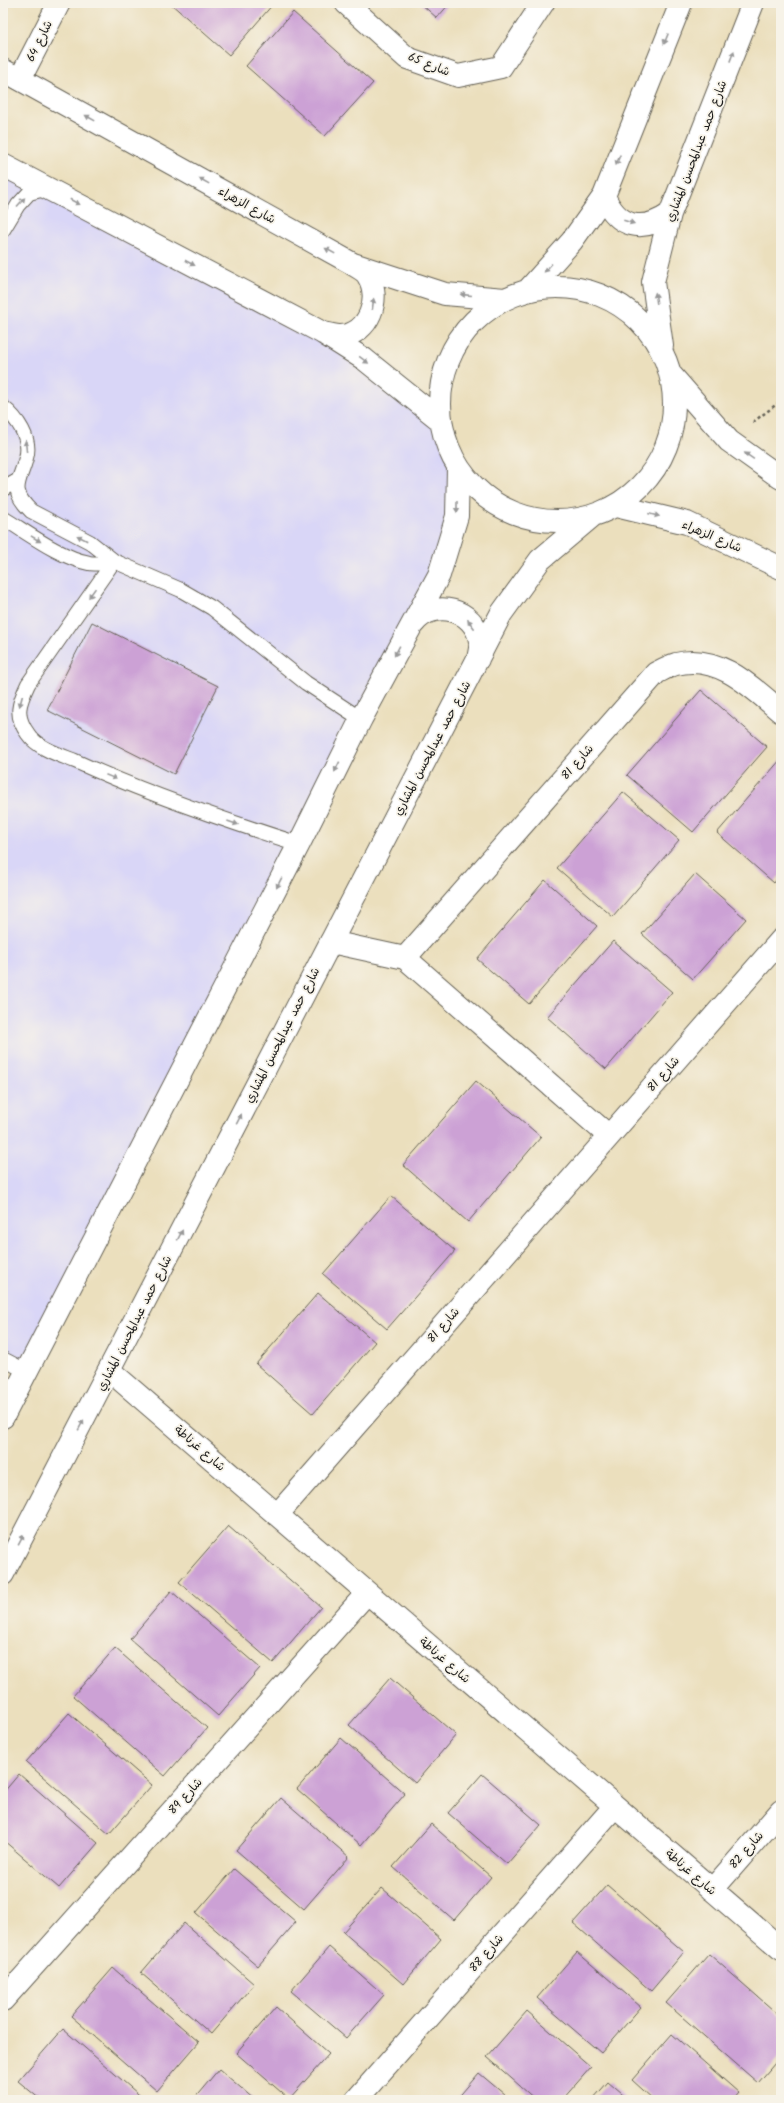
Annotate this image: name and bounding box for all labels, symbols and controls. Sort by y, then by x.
street label: شارع 64 [21,17,58,65]
one-way arrow [663,34,669,46]
street label: شارع 65 [405,47,453,81]
one-way arrow [729,50,735,62]
street label: شارع حمد عبدالمحسن المشاري [661,78,732,225]
one-way arrow [84,114,96,121]
one-way arrow [615,154,621,166]
one-way arrow [198,178,210,184]
street label: شارع الزهراء [214,182,279,229]
one-way arrow [16,197,25,207]
one-way arrow [69,198,81,205]
one-way arrow [624,220,636,226]
one-way arrow [324,247,336,254]
one-way arrow [184,259,196,266]
one-way arrow [543,262,552,273]
one-way arrow [460,292,472,299]
one-way arrow [653,292,659,304]
one-way arrow [370,298,376,310]
one-way arrow [359,356,370,364]
one-way arrow [23,440,29,452]
one-way arrow [744,452,755,460]
one-way arrow [454,501,460,514]
one-way arrow [647,513,660,519]
street label: شارع الزهراء [679,515,745,558]
one-way arrow [30,535,42,542]
one-way arrow [77,535,88,541]
one-way arrow [88,588,96,598]
one-way arrow [467,619,475,629]
one-way arrow [394,645,400,657]
street label: شارع حمد عبدالمحسن المشاري [389,677,476,819]
one-way arrow [18,696,24,708]
street label: شارع 81 [557,740,598,784]
one-way arrow [334,761,340,772]
one-way arrow [105,774,117,781]
one-way arrow [227,820,239,826]
one-way arrow [276,877,282,889]
street label: شارع حمد عبدالمحسن المشاري [240,964,325,1106]
street label: شارع 81 [643,1052,684,1096]
one-way arrow [236,1113,242,1125]
one-way arrow [176,1229,183,1240]
street label: شارع حمد عبدالمحسن المشاري [92,1252,177,1394]
street label: شارع 81 [423,1303,464,1347]
one-way arrow [78,1419,84,1430]
street label: شارع غرناطة [170,1421,229,1476]
one-way arrow [18,1534,24,1546]
street label: شارع غرناطة [415,1633,474,1688]
street label: شارع 89 [164,1774,207,1819]
street label: شارع 82 [724,1827,768,1874]
street label: شارع غرناطة [661,1845,720,1900]
street label: شارع 88 [464,1930,508,1977]

